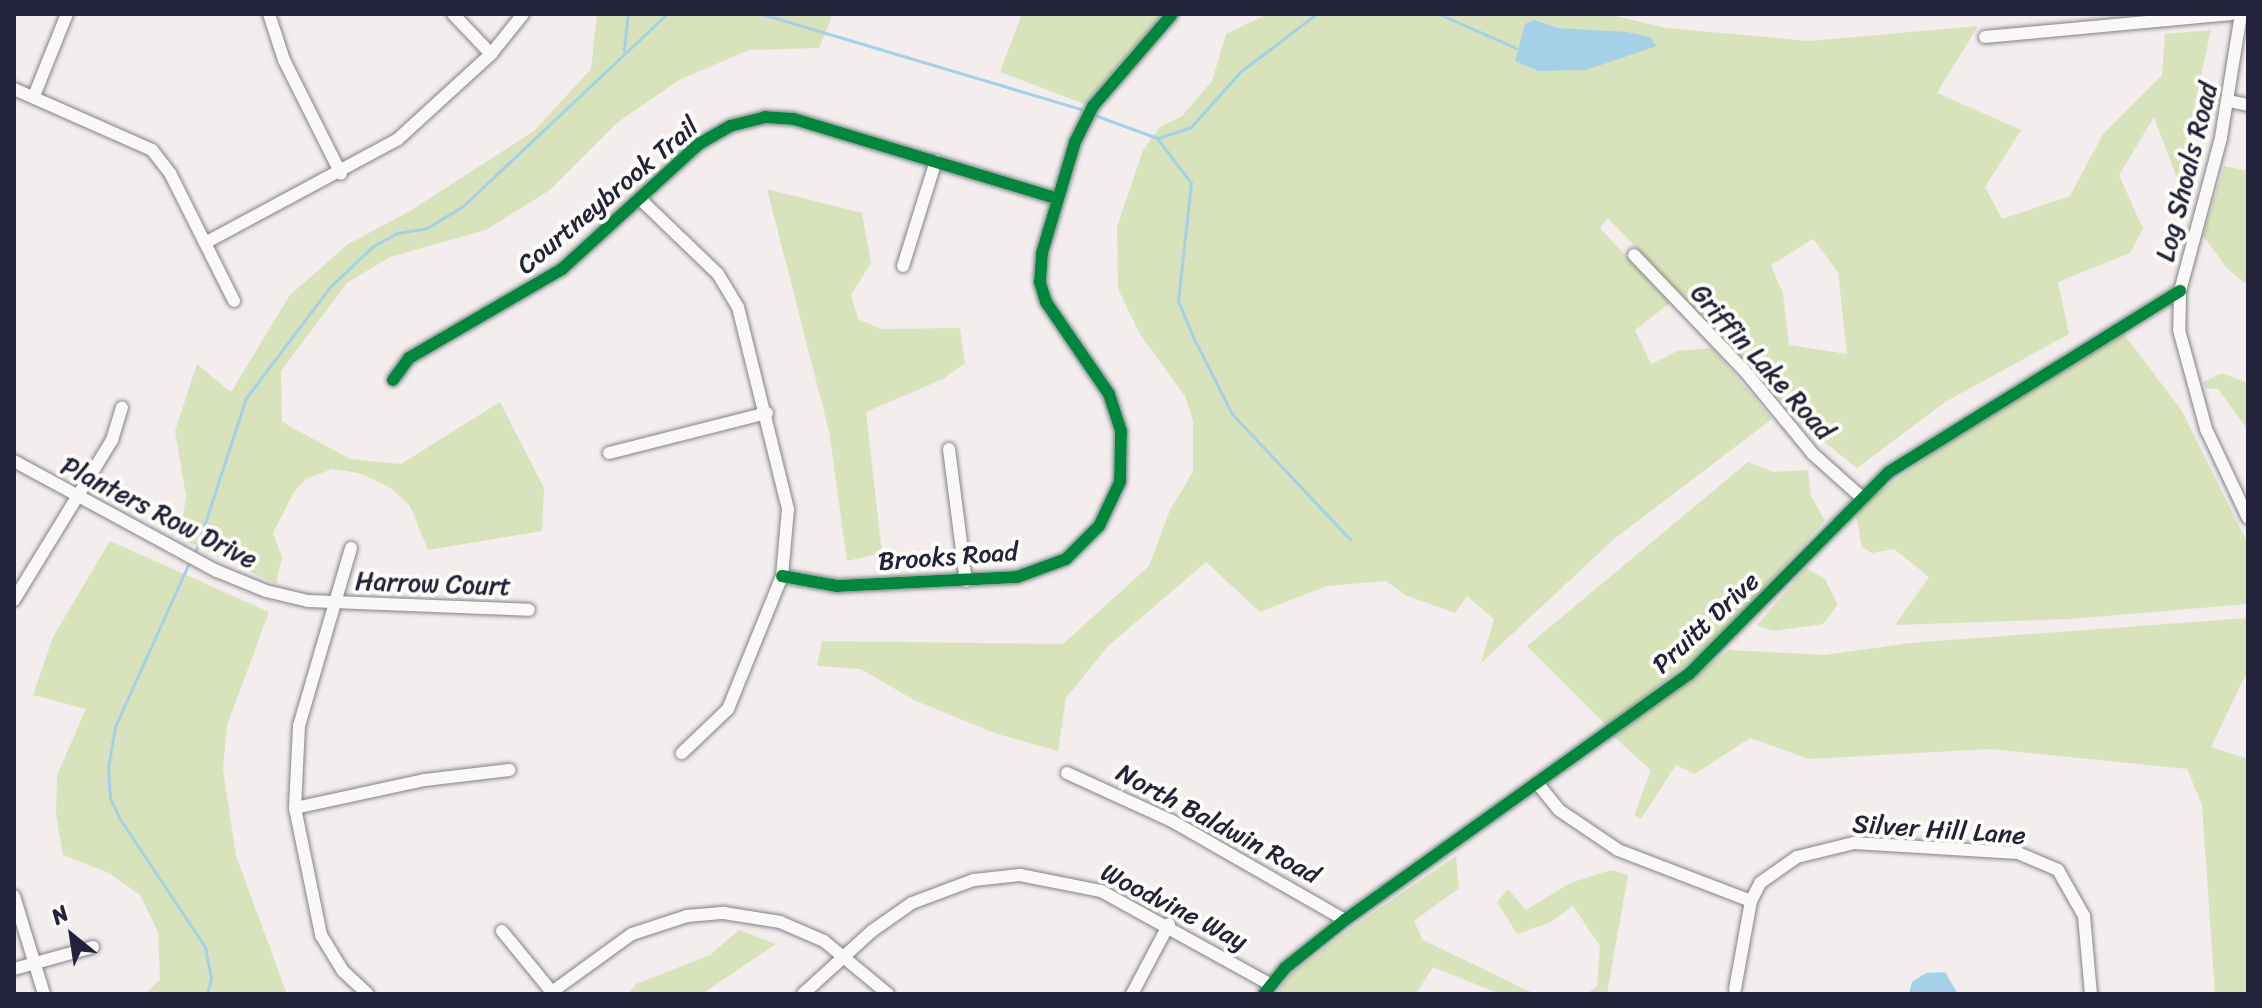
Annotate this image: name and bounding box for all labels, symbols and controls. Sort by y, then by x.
street label: Log Shoals Road [2150,80,2224,264]
street label: Courtneybrook Trail [511,111,705,281]
street label: Griffin Lake Road [1684,277,1840,447]
street label: Planters Row Drive [56,450,262,576]
street label: Brooks Road [877,537,1019,577]
street label: Harrow Court [354,566,512,602]
street label: Pruitt Drive [1646,566,1766,680]
street label: North Baldwin Road [1111,757,1325,891]
street label: Silver Hill Lane [1851,808,2027,852]
street label: Woodvine Way [1096,857,1252,957]
text: N [43,894,76,935]
north arrow [32,896,112,976]

